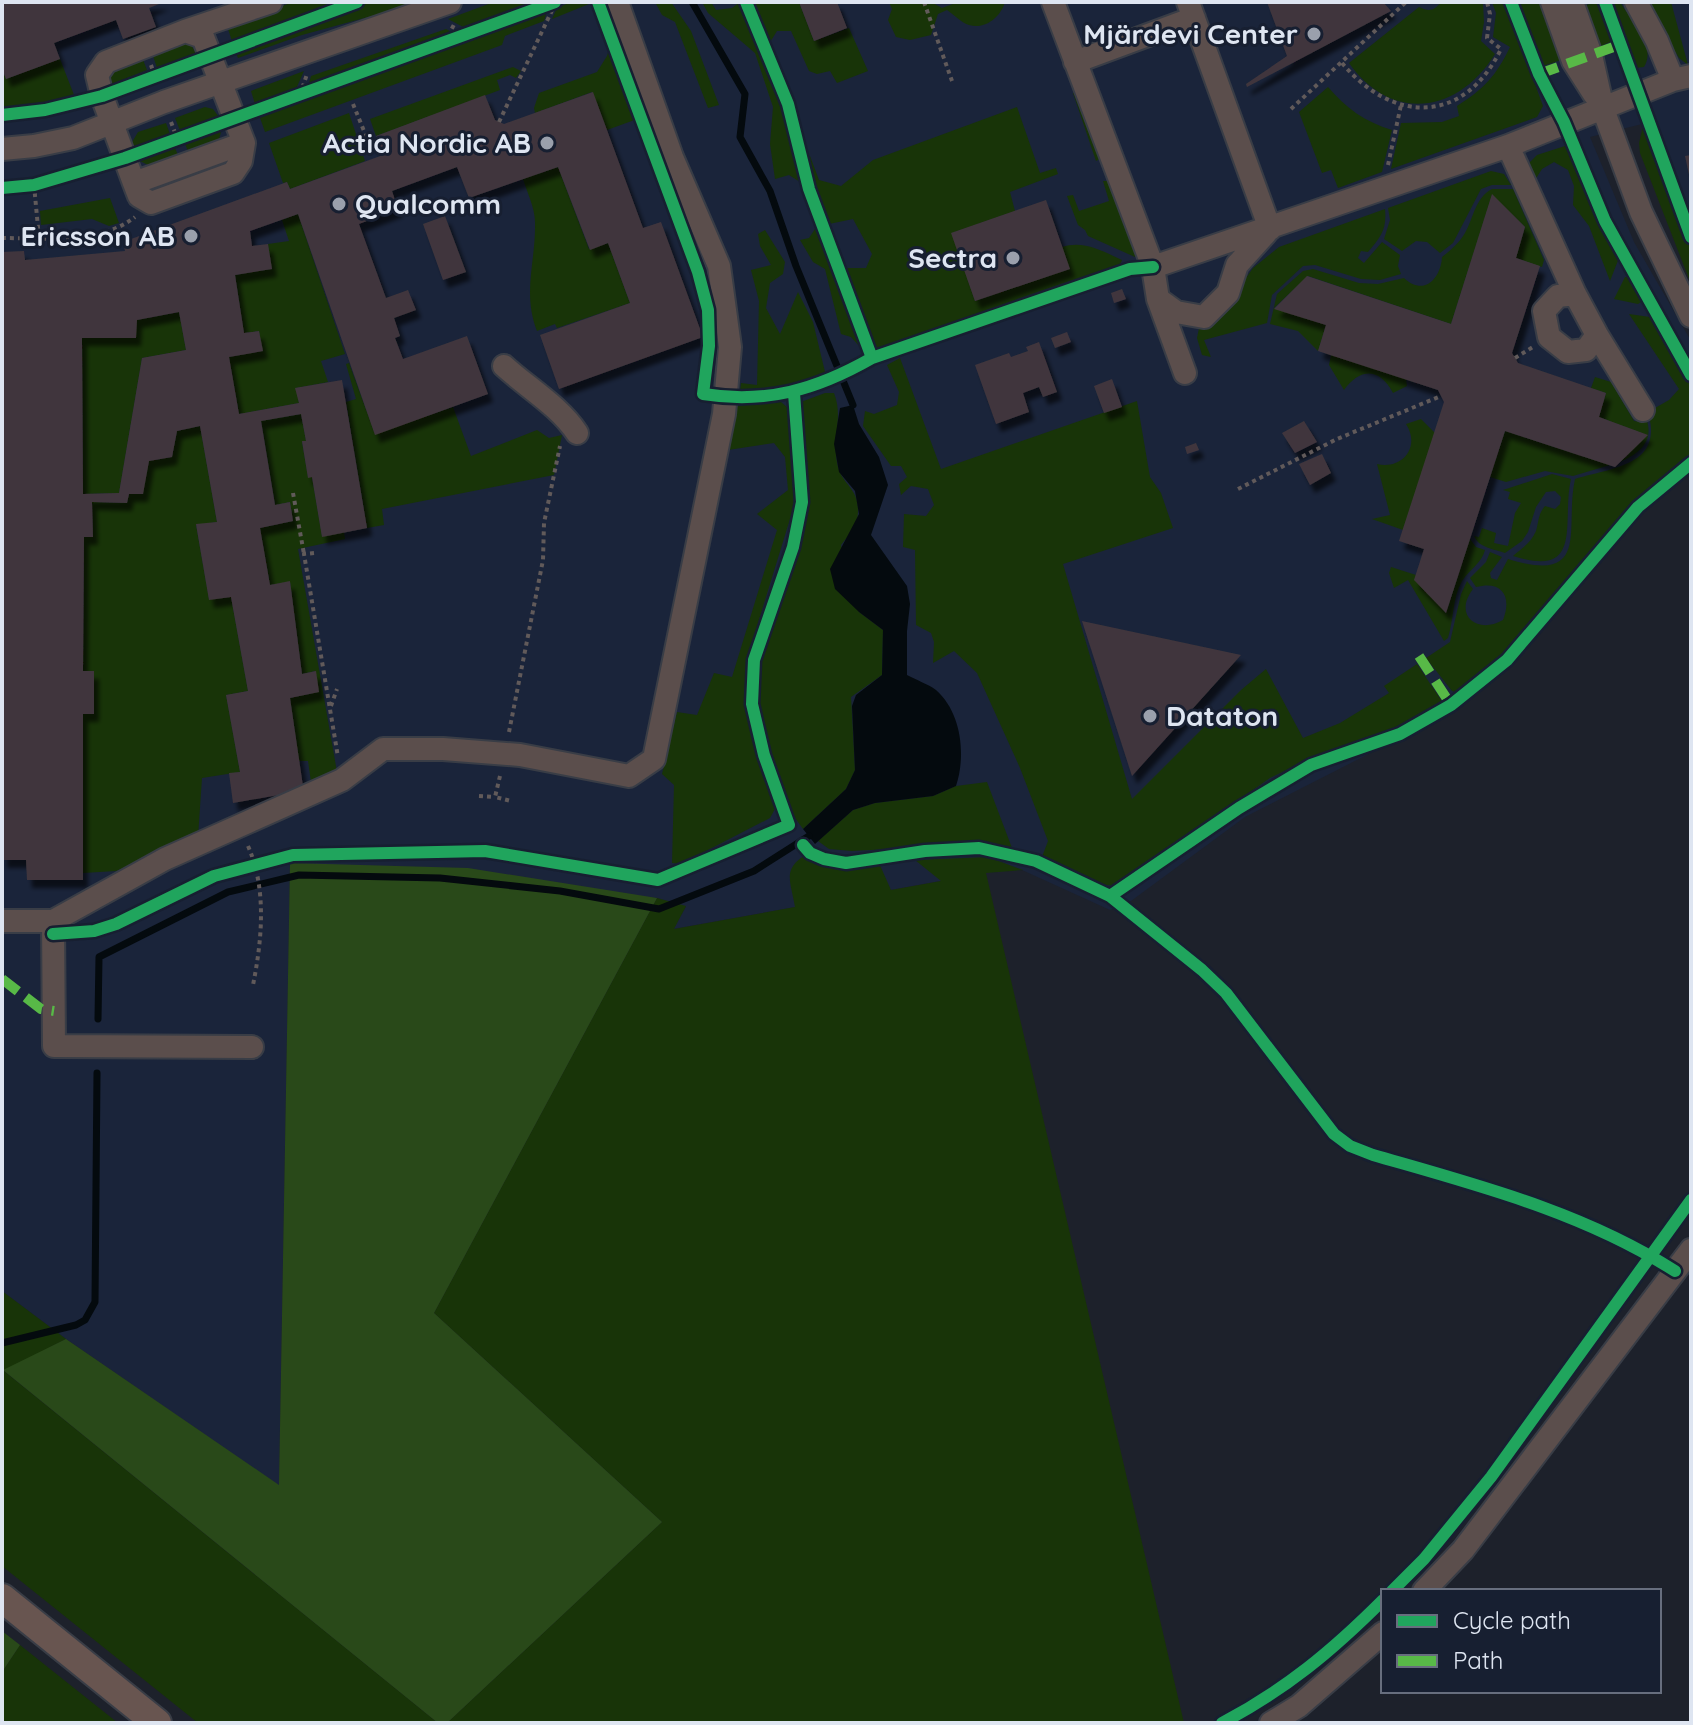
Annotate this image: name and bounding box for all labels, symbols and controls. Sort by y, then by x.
place label: Mjärdevi Center [1083,16,1298,51]
marker: Mjärdevi Center [1305,25,1323,43]
place label: Actia Nordic AB [323,125,531,160]
marker: Actia Nordic AB [538,134,556,152]
place label: Qualcomm [355,186,501,221]
marker: Qualcomm [330,195,348,213]
place label: Ericsson AB [20,218,175,253]
marker: Ericsson AB [182,227,200,245]
place label: Sectra [908,240,997,275]
marker: Sectra [1004,249,1022,267]
place label: Dataton [1166,698,1278,733]
marker: Dataton [1141,707,1159,725]
legend [1381,1589,1661,1693]
text: Cycle path [1453,1605,1571,1635]
text: Path [1453,1645,1504,1675]

